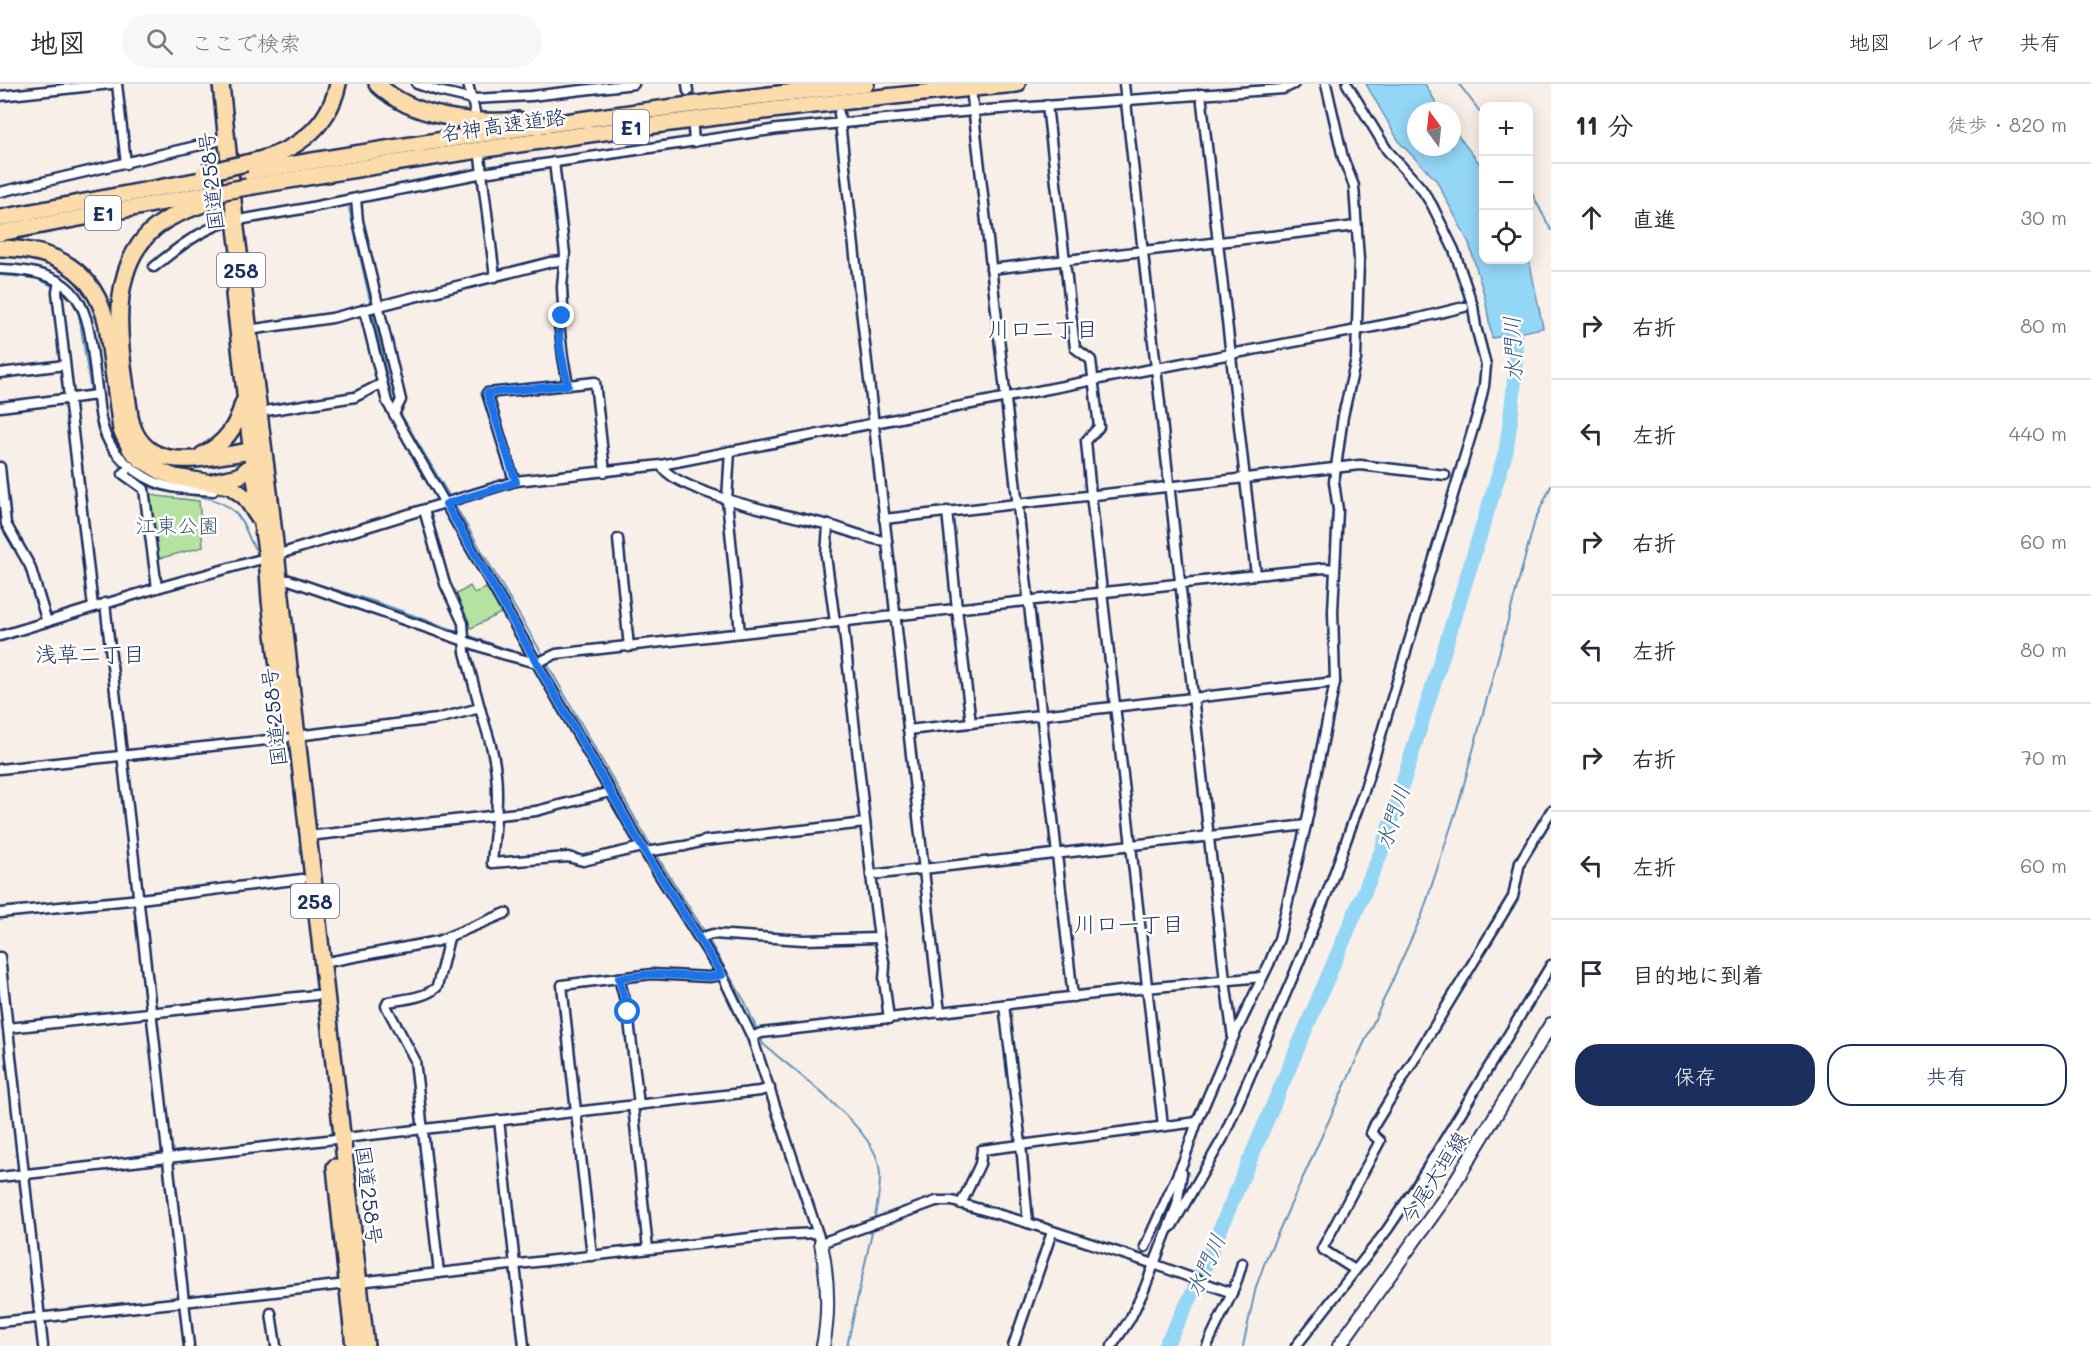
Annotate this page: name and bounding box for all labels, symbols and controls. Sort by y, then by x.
search box [122,14,542,68]
text: 地図 [30,24,86,60]
icon: search [143,25,176,58]
text: ここで検索 [191,28,301,57]
text: 地図 [1849,28,1891,55]
text: レイヤ [1924,28,1986,55]
text: 共有 [2019,28,2061,55]
street label: 名神高速道路 [439,102,567,146]
north arrow [1407,102,1461,156]
map controls [1479,102,1533,264]
button: + [1479,102,1533,156]
text: 11 分 [1575,108,1633,142]
road number: E1 [613,110,649,144]
text: 徒歩 · 820 m [1948,111,2067,137]
street label: 国道258号 [191,130,229,232]
button: − [1479,156,1533,210]
road number: E1 [85,196,121,230]
icon: ahead [1575,201,1608,234]
text: 直進 [1632,204,1676,233]
text: 30 m [2021,204,2067,230]
button: locate [1479,210,1533,264]
road number: 258 [217,253,265,287]
route end [548,302,574,328]
icon: right [1575,309,1608,342]
text: 右折 [1632,312,1676,341]
text: 80 m [2020,312,2067,338]
district label: 川口二丁目 [988,314,1098,343]
water label: 水門川 [1496,316,1528,382]
icon: left [1575,417,1608,450]
text: 左折 [1632,420,1676,449]
text: 440 m [2009,420,2067,446]
park label: 江東公園 [135,511,219,538]
icon: right [1575,525,1608,558]
text: 右折 [1632,528,1676,557]
text: 60 m [2020,528,2067,554]
icon: left [1575,633,1608,666]
text: 左折 [1632,636,1676,665]
text: 80 m [2020,636,2067,662]
district label: 浅草二丁目 [35,639,145,668]
street label: 国道258号 [254,666,292,768]
icon: right [1575,741,1608,774]
text: 右折 [1632,744,1676,773]
text: 70 m [2021,744,2067,770]
water label: 水門川 [1368,781,1416,853]
icon: left [1575,849,1608,882]
text: 左折 [1632,852,1676,881]
text: 60 m [2020,852,2067,878]
road number: 258 [291,884,339,918]
district label: 川口一丁目 [1074,909,1184,938]
icon: arrive [1575,957,1608,990]
text: 目的地に到着 [1632,960,1764,989]
route start [614,998,640,1024]
button: 保存 [1575,1044,1815,1106]
button: 共有 [1827,1044,2067,1106]
street label: 今尾大垣線 [1393,1126,1473,1228]
street label: 国道258号 [351,1144,389,1246]
water label: 水門川 [1178,1229,1232,1301]

